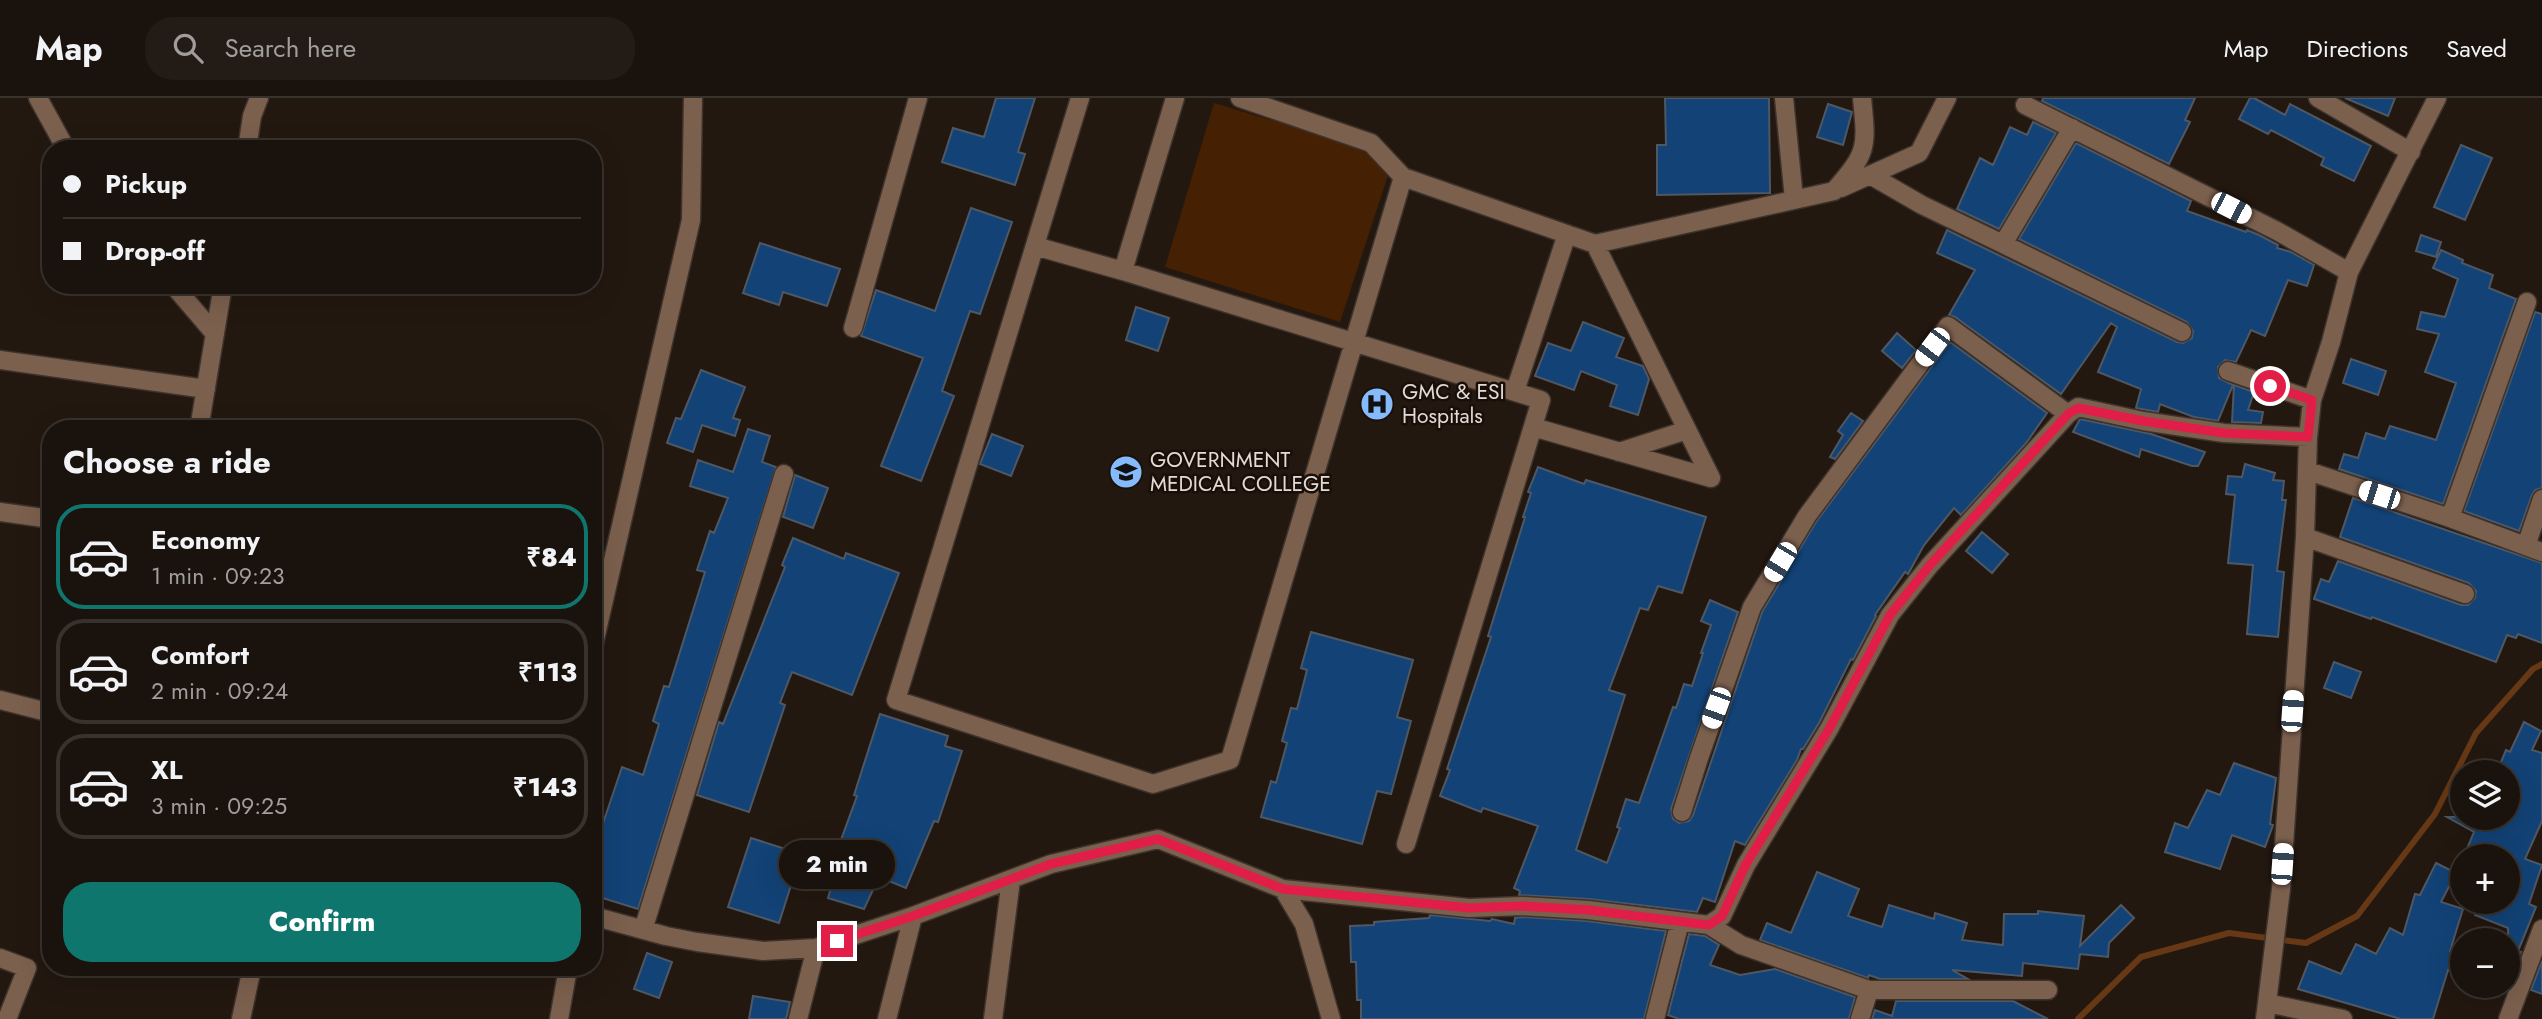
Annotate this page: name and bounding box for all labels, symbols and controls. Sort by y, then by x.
search box [145,17,635,80]
text: Map [35,25,103,72]
icon: search [169,29,207,67]
text: Search here [225,29,356,67]
text: Map [2224,31,2269,66]
text: Directions [2307,31,2408,66]
text: Saved [2446,31,2507,66]
text: Pickup [105,165,187,203]
car [2208,189,2255,227]
text: Drop-off [105,232,205,270]
car [1911,324,1954,370]
route start [2254,370,2286,402]
place label: GMC & ESI Hospitals [1402,377,1505,431]
hospital icon: GMC & ESI Hospitals [1358,385,1396,423]
text: Choose a ride [63,439,271,485]
place label: GOVERNMENT MEDICAL COLLEGE [1150,445,1331,499]
school or university icon: GOVERNMENT MEDICAL COLLEGE [1107,453,1145,491]
car [2356,479,2403,511]
text: Economy [151,521,260,559]
icon: car [67,525,130,588]
text: ₹84 [526,538,577,576]
car [1761,539,1800,585]
text: 1 min · 09:23 [151,559,285,593]
text: Comfort [151,636,249,674]
icon: car [67,640,130,703]
text: ₹113 [518,653,577,691]
text: 2 min · 09:24 [151,674,288,708]
car [1699,685,1734,731]
car [2281,689,2304,733]
text: XL [151,751,183,789]
icon: car [67,755,130,818]
map controls [2450,760,2520,998]
button: layers [2450,760,2520,830]
text: ₹143 [513,768,577,806]
text: 3 min · 09:25 [151,789,287,823]
callout: 2 min [779,840,895,888]
car [2271,842,2294,886]
button: + [2450,844,2520,914]
text: 2 min [806,847,868,881]
button: Confirm [63,882,581,962]
route end [821,925,853,957]
button: − [2450,928,2520,998]

